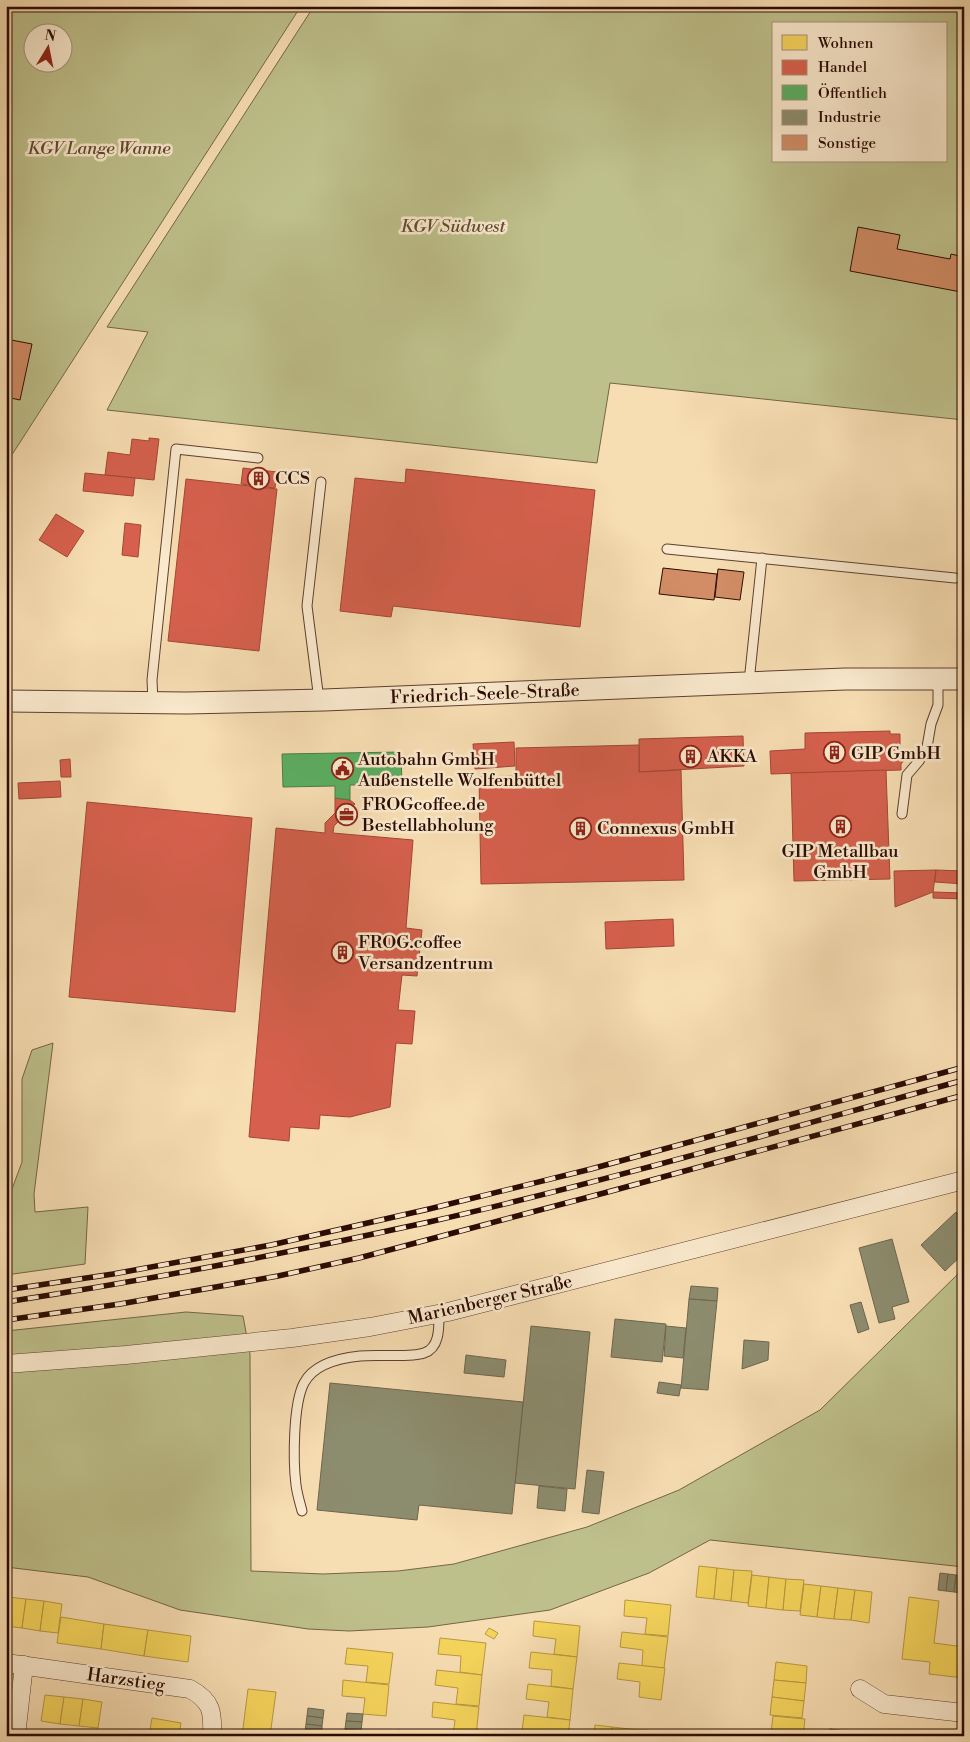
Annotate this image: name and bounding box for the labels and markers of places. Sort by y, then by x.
building icon: CCS [247,466,271,490]
place label: CCS [275,467,310,490]
building icon: GIP GmbH [823,741,847,765]
place label: GIP GmbH [851,742,941,765]
building icon: AKKA [679,744,703,768]
place label: AKKA [706,745,758,768]
place label: Autobahn GmbH Außenstelle Wolfenbüttel [357,748,562,792]
public building icon: Autobahn GmbH Außenstelle Wolfenbüttel [330,757,354,781]
place label: FROGcoffee.de Bestellabholung [361,793,494,837]
office icon: FROGcoffee.de Bestellabholung [334,802,358,826]
building icon: GIP Metallbau GmbH [828,814,852,838]
building icon: Connexus GmbH [569,816,593,840]
place label: Connexus GmbH [597,817,735,840]
place label: GIP Metallbau GmbH [781,840,899,884]
place label: FROG.coffee Versandzentrum [357,931,494,975]
building icon: FROG.coffee Versandzentrum [330,940,354,964]

